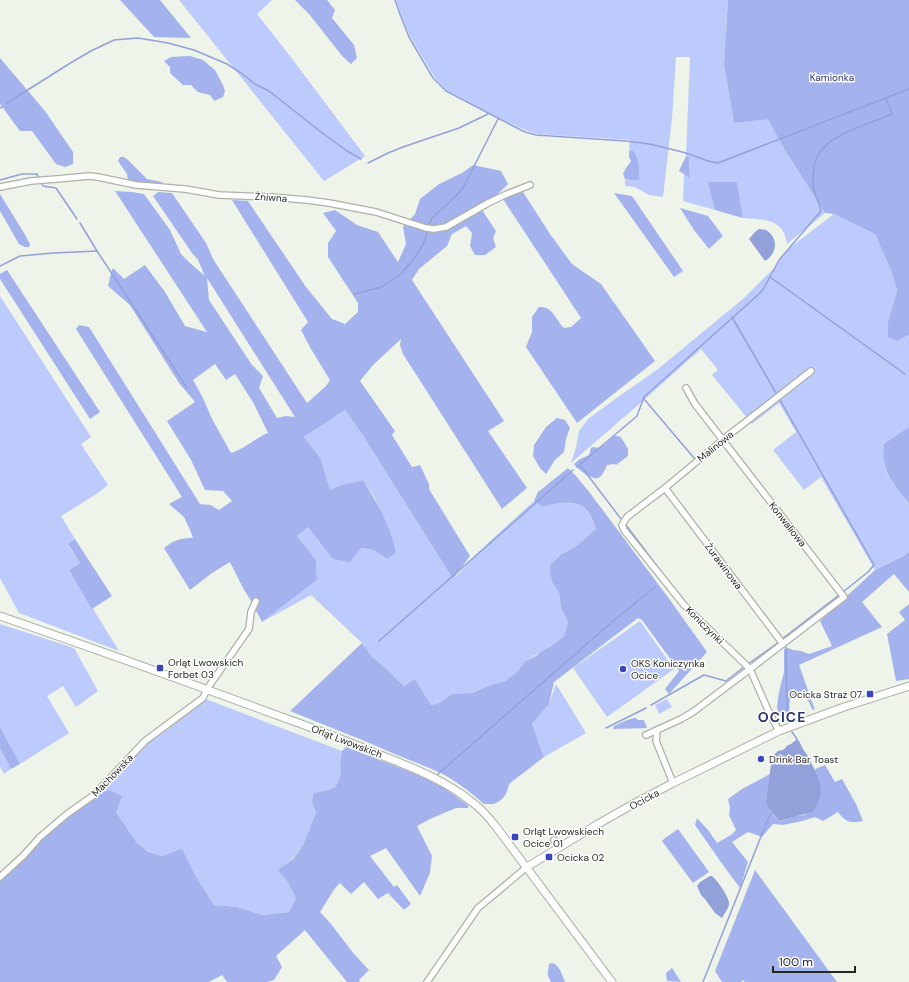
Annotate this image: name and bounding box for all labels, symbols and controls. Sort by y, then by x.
park label: Kamionka [810,71,854,84]
street label: Żniwna [254,190,288,205]
street label: Malinowa [695,428,736,465]
street label: Konwaliowa [766,499,809,549]
street label: Żurawinowa [702,541,745,592]
street label: Koniczynki [683,604,726,647]
place label: Orląt Lwowskich Forbet 03 [168,656,244,681]
place label: OKS Koniczynka Ocice [631,657,705,682]
marker: Orląt Lwowskich Forbet 03 [155,663,165,673]
marker: OKS Koniczynka Ocice [618,664,628,674]
place label: Ocicka Straż 07 [789,688,862,701]
marker: Ocicka Straż 07 [865,689,875,699]
district label: OCICE [758,708,806,726]
street label: Orląt Lwowskich [309,722,385,761]
street label: Machowska [89,751,136,799]
place label: Drink Bar Toast [769,753,838,766]
marker: Drink Bar Toast [756,754,766,764]
street label: Ocicka [627,786,661,813]
place label: Orląt Lwowskiech Ocice 01 [523,825,604,850]
marker: Orląt Lwowskiech Ocice 01 [510,832,520,842]
place label: Ocicka 02 [557,851,604,864]
marker: Ocicka 02 [544,852,554,862]
scale bar [773,948,855,974]
text: 100 m [779,954,813,970]

